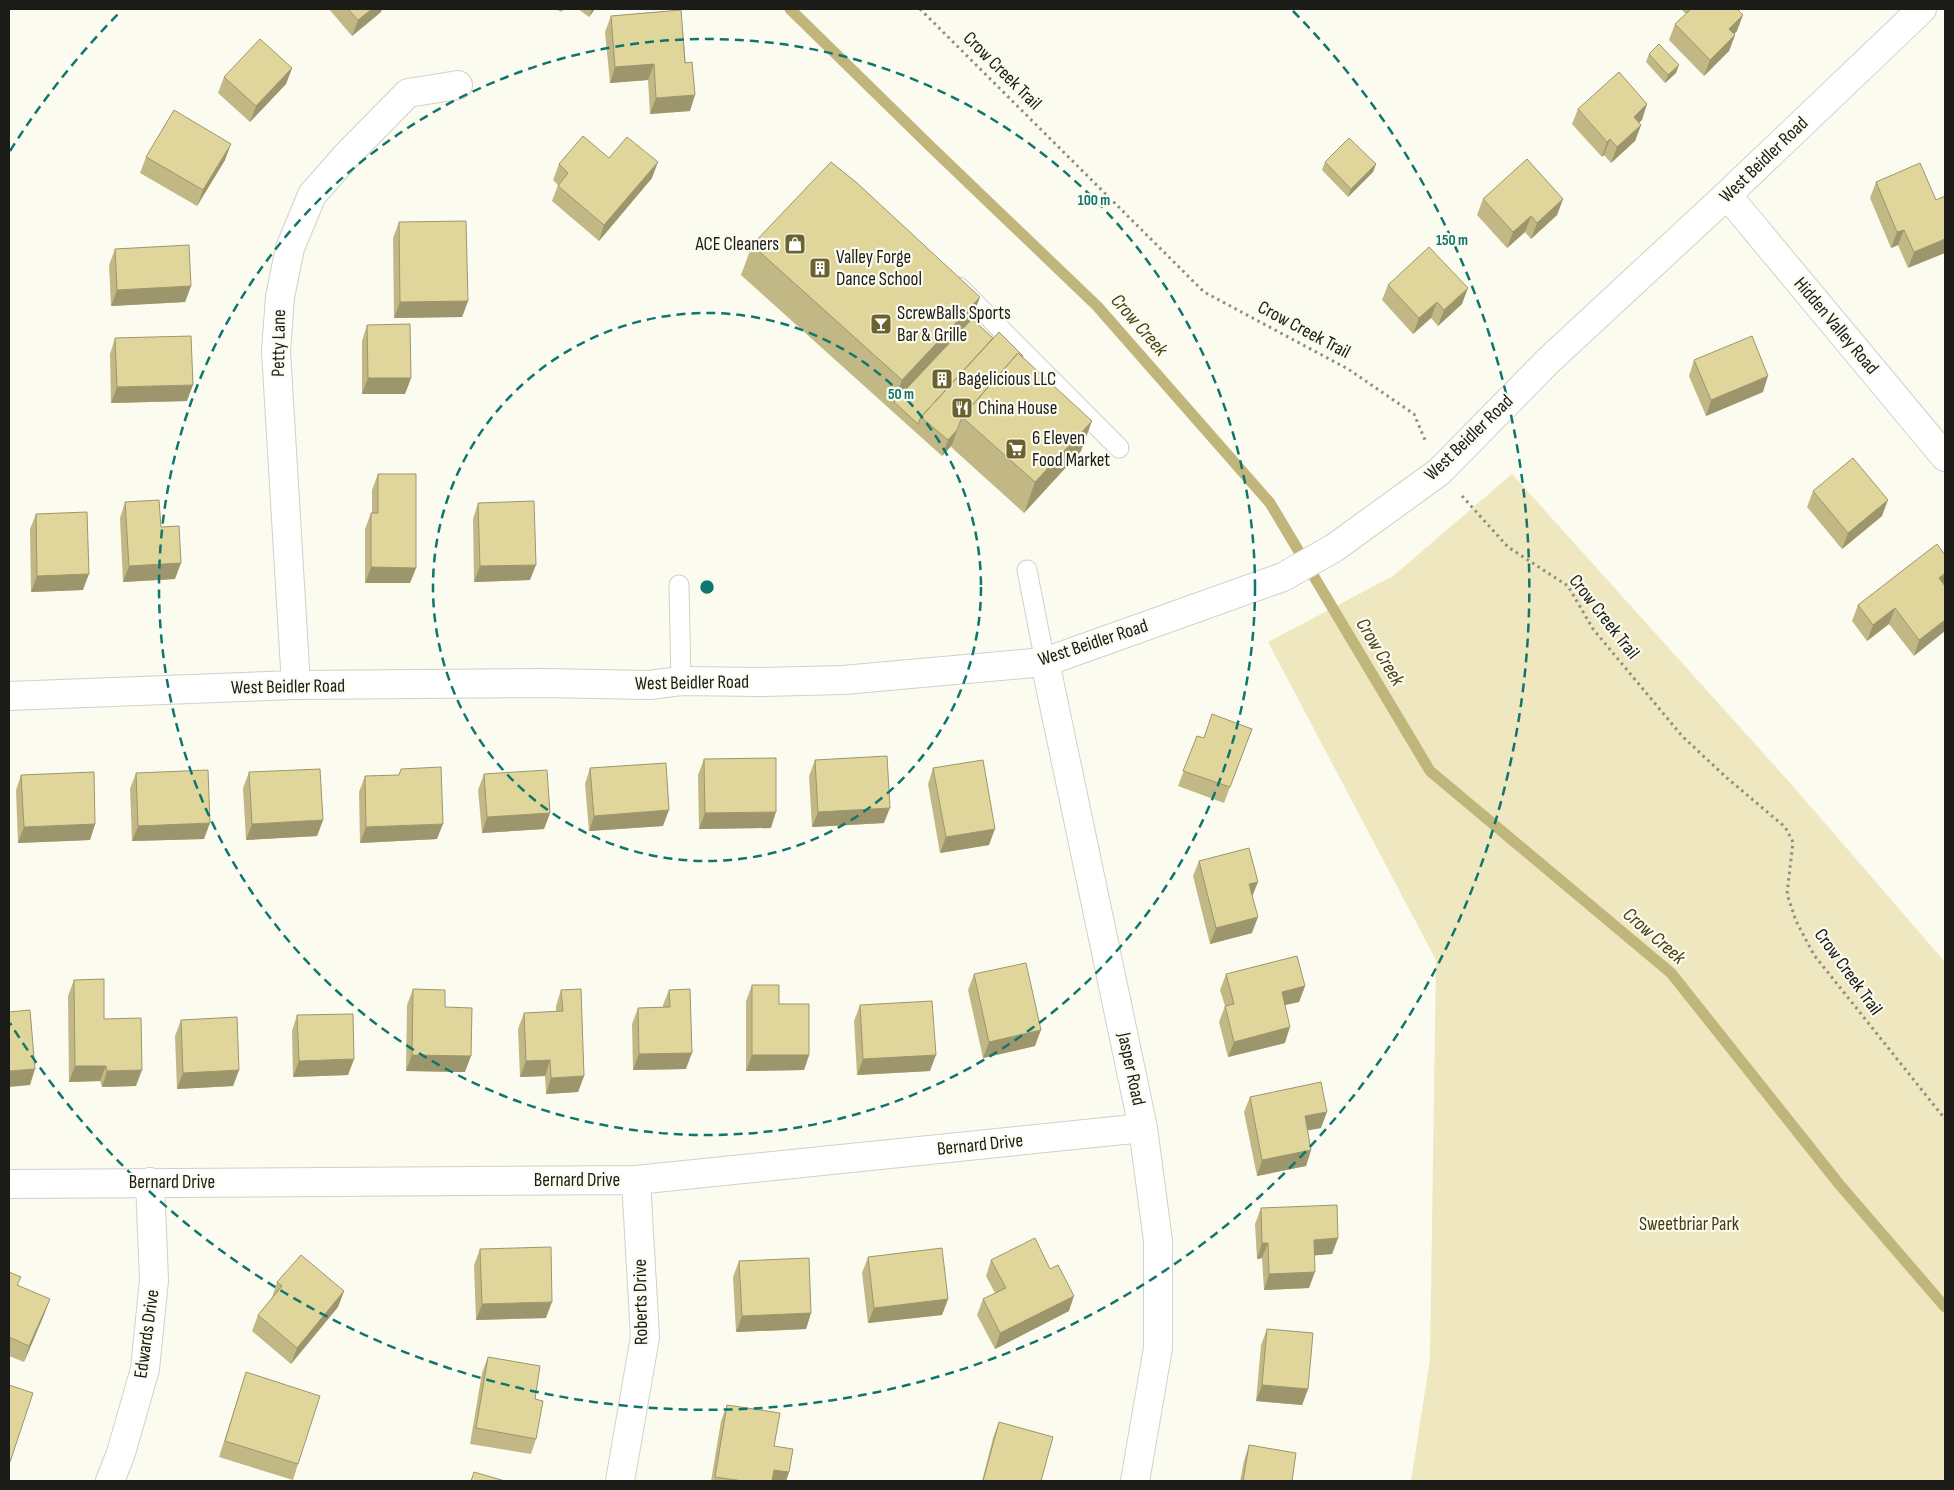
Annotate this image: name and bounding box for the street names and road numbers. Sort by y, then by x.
street label: Crow Creek Trail [958,27,1046,115]
street label: West Beidler Road [1715,112,1813,208]
street label: Hidden Valley Road [1789,273,1883,379]
street label: Crow Creek Trail [1254,296,1354,364]
street label: Petty Lane [267,309,291,377]
street label: West Beidler Road [1420,390,1518,486]
street label: Crow Creek Trail [1564,570,1644,664]
street label: West Beidler Road [1035,614,1151,672]
street label: West Beidler Road [635,671,749,695]
street label: West Beidler Road [231,675,345,699]
street label: Crow Creek Trail [1809,924,1887,1020]
street label: Jasper Road [1112,1030,1150,1107]
street label: Bernard Drive [936,1129,1024,1161]
street label: Bernard Drive [534,1169,620,1192]
street label: Bernard Drive [129,1171,215,1194]
street label: Roberts Drive [629,1259,653,1345]
street label: Edwards Drive [129,1288,165,1380]

